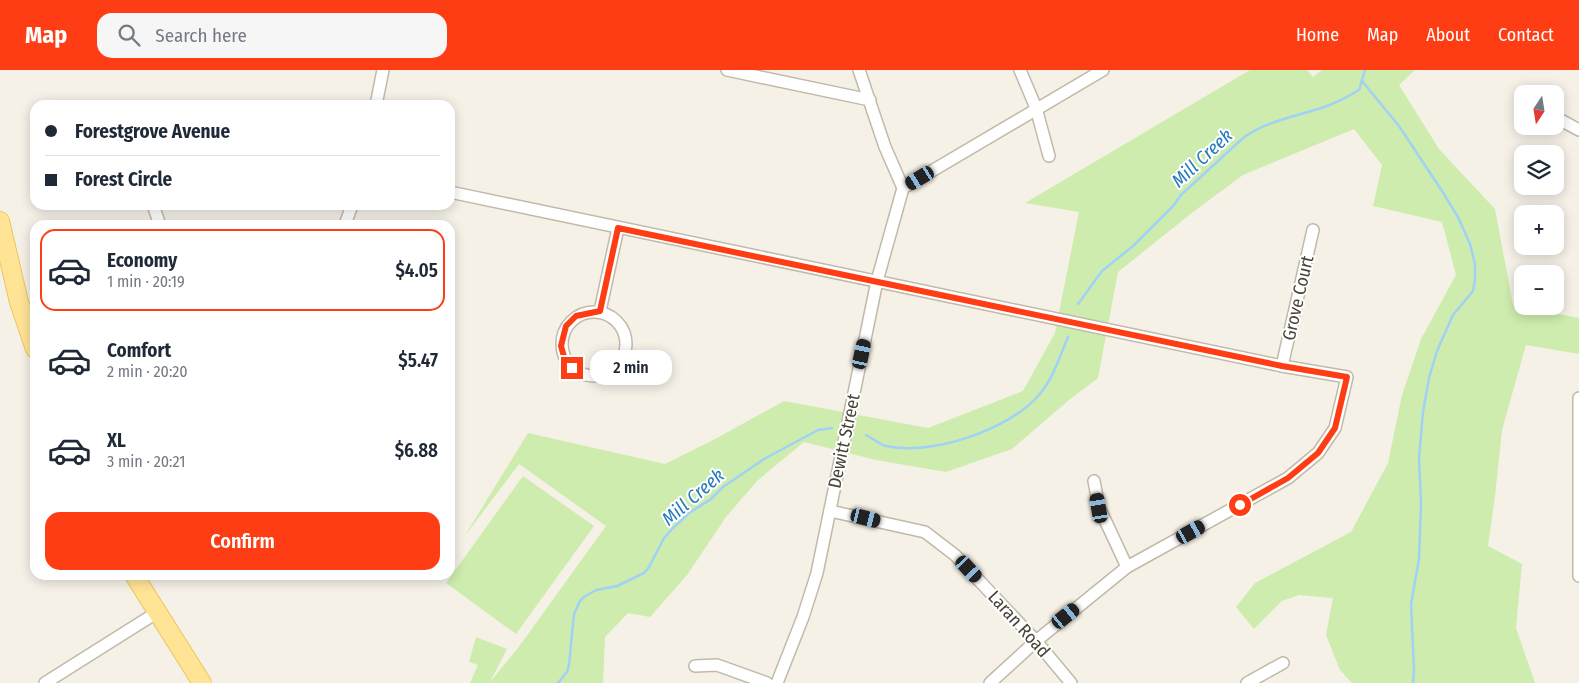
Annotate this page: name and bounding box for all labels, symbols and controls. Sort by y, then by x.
search box [97,13,447,58]
text: Map [25,21,67,49]
icon: search [115,21,143,49]
text: Search here [155,24,247,47]
text: Home [1296,24,1339,46]
text: Map [1367,24,1398,46]
text: About [1426,24,1470,46]
text: Contact [1498,24,1554,46]
north arrow [1514,85,1564,135]
map controls [1514,85,1564,315]
text: Forestgrove Avenue [75,120,230,143]
water label: Mill Creek [1167,124,1237,192]
button: layers [1514,145,1564,195]
car [903,164,936,192]
text: Forest Circle [75,168,172,191]
button: + [1514,205,1564,255]
icon: car [47,248,92,293]
text: Economy [107,249,177,272]
street label: Grove Court [1278,253,1318,343]
text: $4.05 [395,259,438,282]
button: − [1514,265,1564,315]
text: 1 min · 20:19 [107,272,185,291]
icon: car [47,338,92,383]
car [851,338,872,370]
text: Comfort [107,339,171,362]
text: $5.47 [398,349,438,372]
callout: 2 min [590,350,672,386]
route end [561,357,583,379]
text: 2 min [613,358,649,377]
text: 2 min · 20:20 [107,362,188,381]
street label: Dewitt Street [823,392,865,490]
icon: car [47,428,92,473]
text: XL [107,429,126,452]
text: $6.88 [395,439,438,462]
text: 3 min · 20:21 [107,452,185,471]
water label: Mill Creek [657,464,729,530]
car [1089,492,1108,524]
route start [1229,494,1251,516]
car [849,507,882,529]
button: Confirm [45,512,440,570]
car [1174,518,1207,546]
car [953,553,984,585]
street label: Laran Road [983,586,1055,662]
car [1049,601,1082,631]

